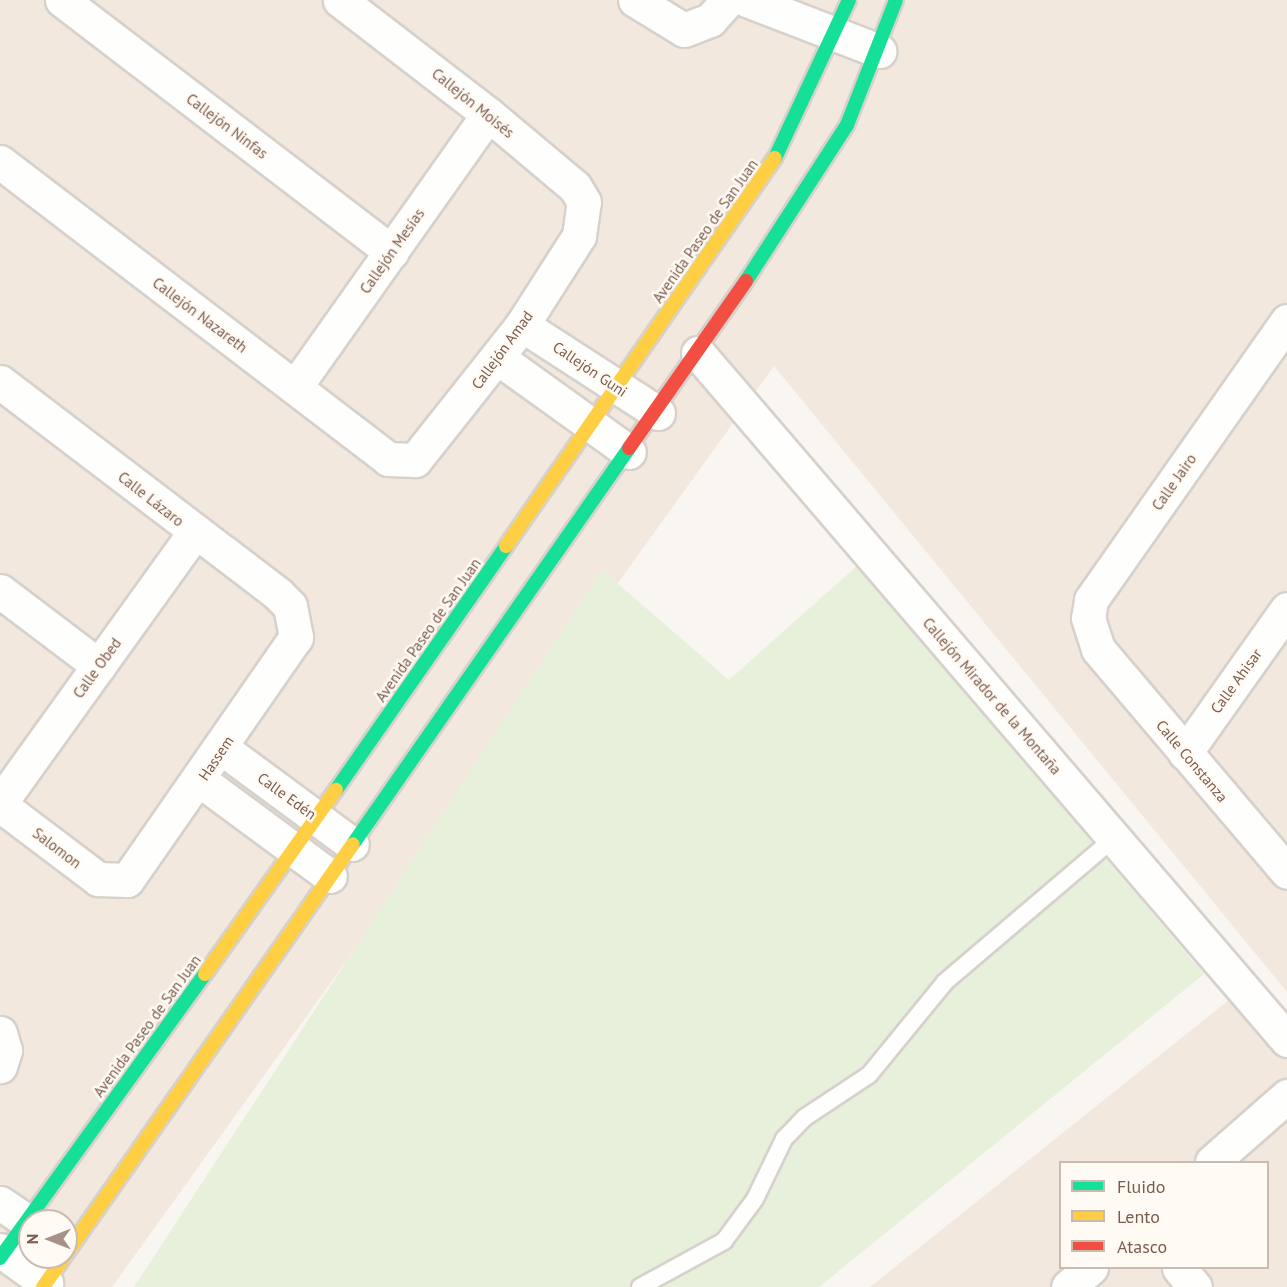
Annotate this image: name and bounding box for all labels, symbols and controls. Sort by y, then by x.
street label: Callejón Moisés [428,64,518,142]
street label: Callejón Ninfas [183,90,271,162]
street label: Avenida Paseo de San Juan [649,156,761,306]
street label: Callejón Mesías [356,205,428,297]
street label: Callejón Nazareth [149,273,251,357]
street label: Callejón Amad [467,307,537,393]
street label: Callejón Guni [549,338,631,400]
street label: Calle Jairo [1148,450,1200,514]
street label: Calle Lázaro [114,468,188,530]
street label: Avenida Paseo de San Juan [372,555,484,705]
street label: Callejón Mirador de la Montaña [919,614,1065,778]
street label: Calle Obed [69,634,125,702]
street label: Calle Ahisar [1206,645,1266,717]
street label: Calle Constanza [1152,716,1232,806]
street label: Hassem [195,732,237,784]
street label: Calle Edén [254,769,320,823]
street label: Salomon [29,824,85,872]
street label: Avenida Paseo de San Juan [89,951,205,1101]
legend [1059,1161,1269,1269]
text: Fluido [1117,1175,1165,1198]
text: Lento [1117,1205,1160,1228]
north arrow [18,1209,78,1269]
text: N [22,1234,42,1244]
text: Atasco [1117,1235,1167,1258]

